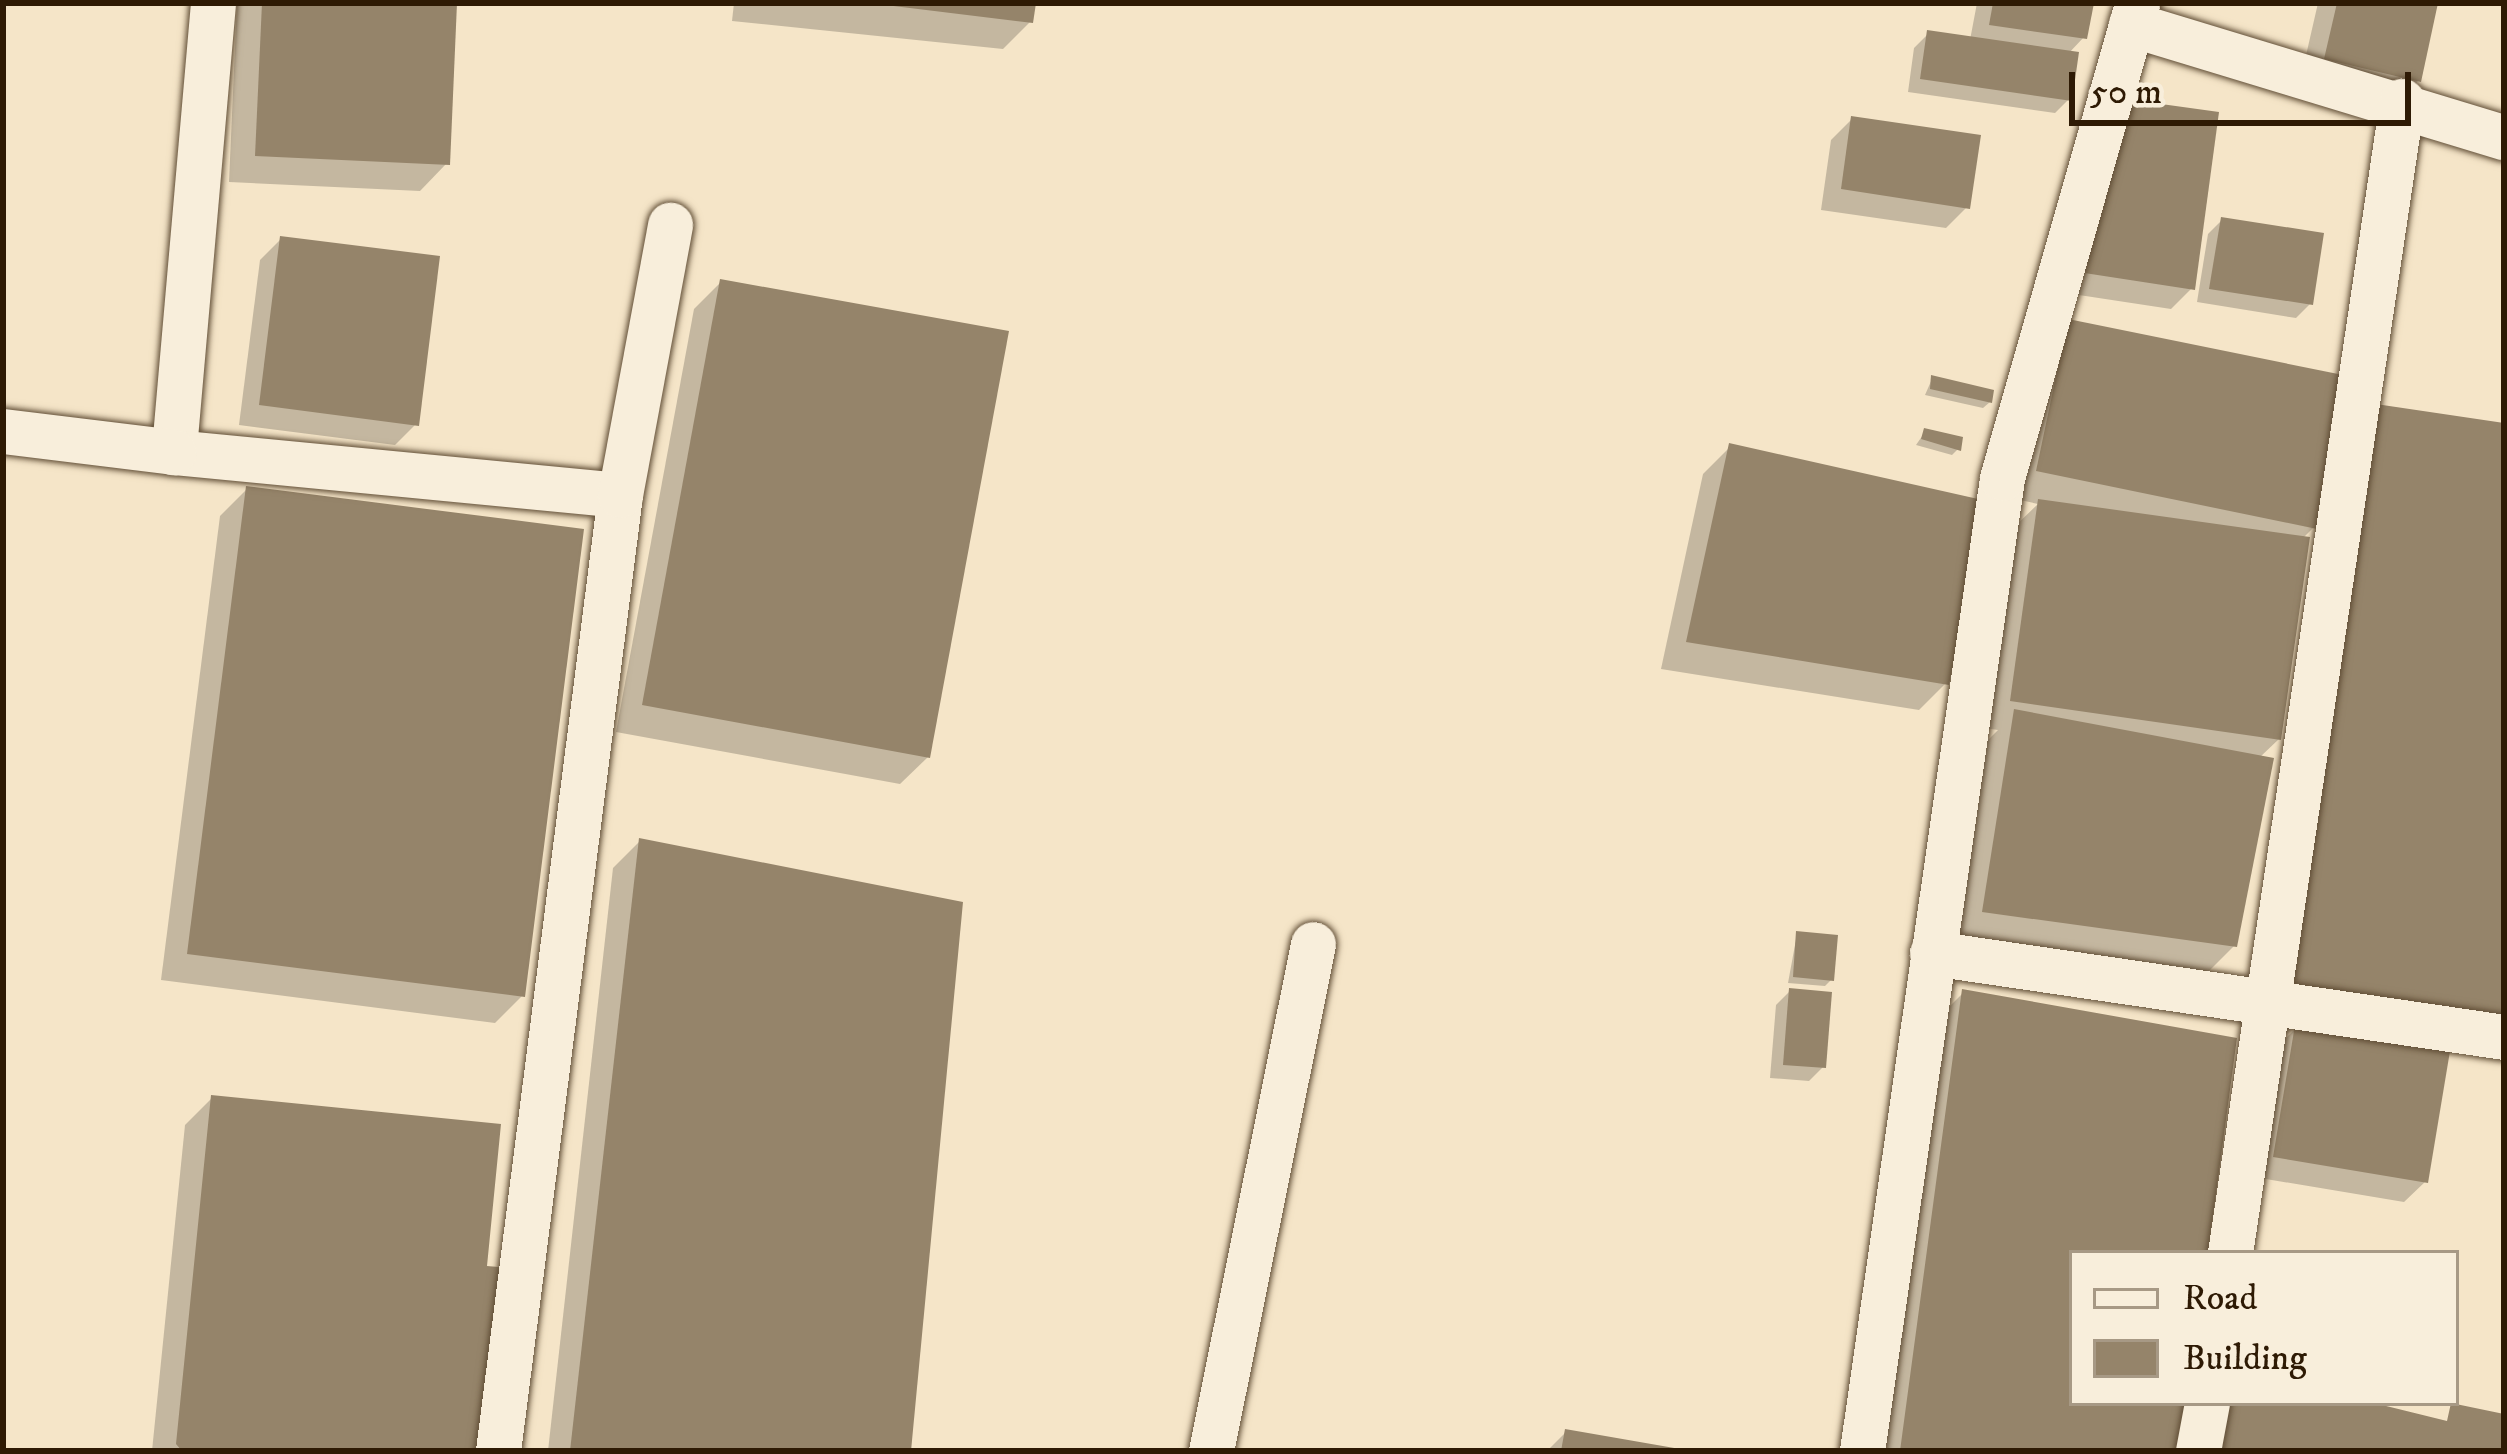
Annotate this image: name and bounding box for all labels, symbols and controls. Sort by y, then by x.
scale bar [2075,48,2417,122]
text: 50 m [2090,70,2162,115]
legend [2069,1250,2459,1406]
text: Road [2183,1276,2258,1321]
text: Building [2183,1336,2307,1381]

